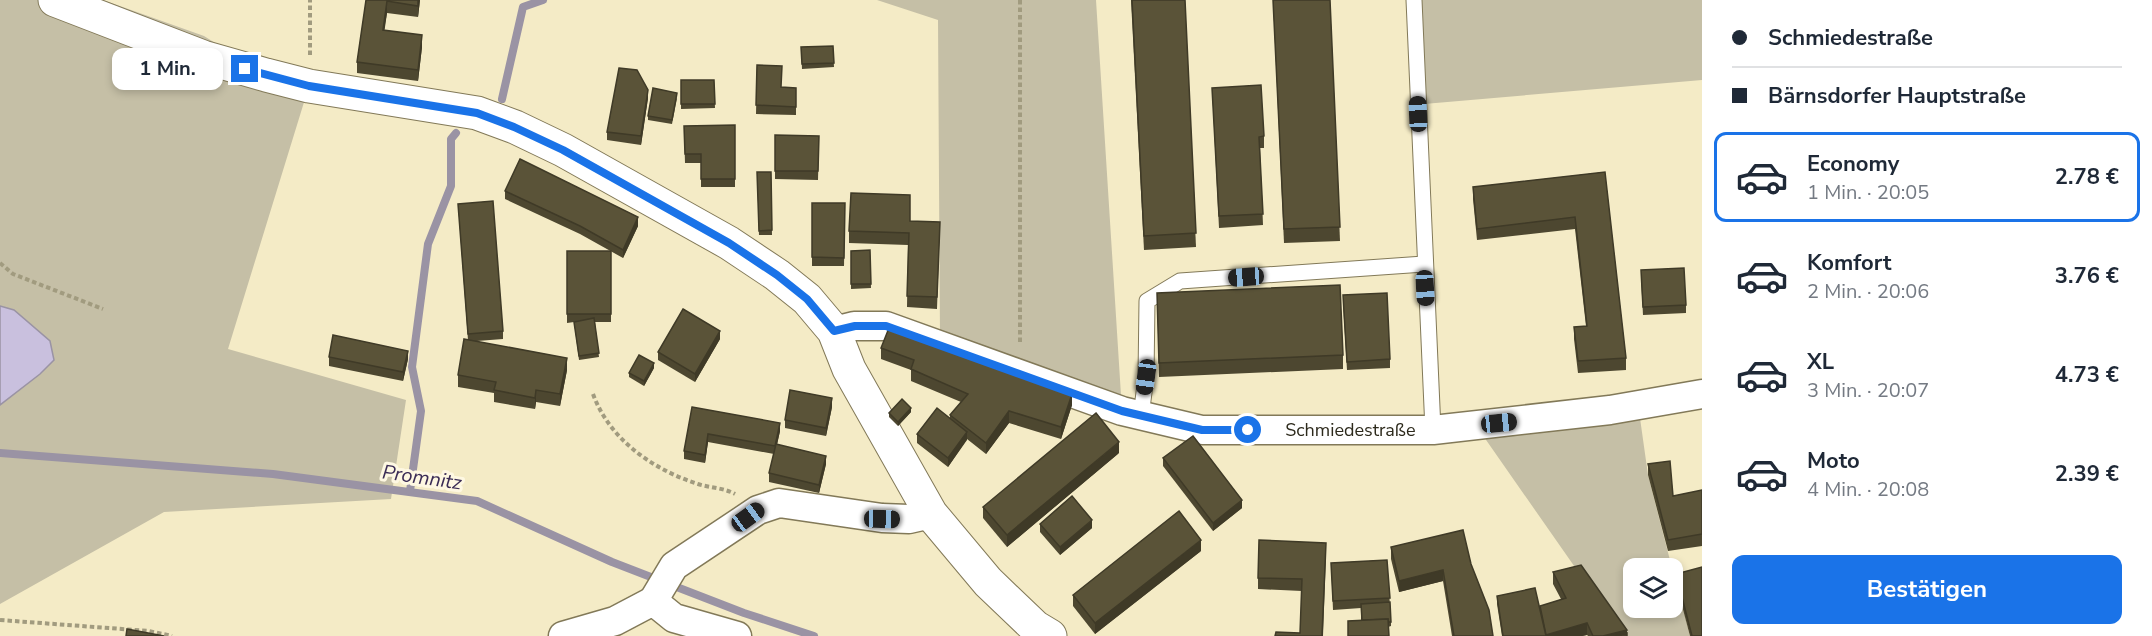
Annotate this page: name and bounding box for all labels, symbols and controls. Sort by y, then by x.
text: Schmiedestraße [1768,23,1933,53]
callout: 1 Min. [113,48,224,90]
text: 1 Min. [139,55,196,82]
route end [231,55,258,82]
text: Bärnsdorfer Hauptstraße [1768,81,2026,111]
car [1408,96,1428,132]
text: Economy [1807,149,1899,179]
icon: car [1735,150,1789,204]
text: 2.78 € [2055,162,2119,192]
text: 1 Min. · 20:05 [1807,179,1929,206]
text: Komfort [1807,248,1891,278]
icon: car [1735,249,1789,303]
text: 3.76 € [2055,261,2119,291]
car [1227,267,1265,287]
car [1415,270,1435,306]
text: 2 Min. · 20:06 [1807,278,1929,305]
text: XL [1807,347,1834,377]
icon: car [1735,348,1789,402]
car [1135,358,1157,396]
text: 4.73 € [2055,360,2119,390]
text: 3 Min. · 20:07 [1807,377,1929,404]
car [1480,412,1518,434]
route start [1234,416,1261,443]
street label: Schmiedestraße [1285,418,1416,442]
text: Moto [1807,446,1860,476]
icon: car [1735,447,1789,501]
water label: Promnitz [380,459,464,497]
text: 2.39 € [2055,459,2119,489]
text: 4 Min. · 20:08 [1807,476,1929,503]
car [728,499,768,535]
car [864,510,900,528]
button: Bestätigen [1732,555,2122,624]
map controls [1623,558,1683,618]
button: layers [1623,558,1683,618]

